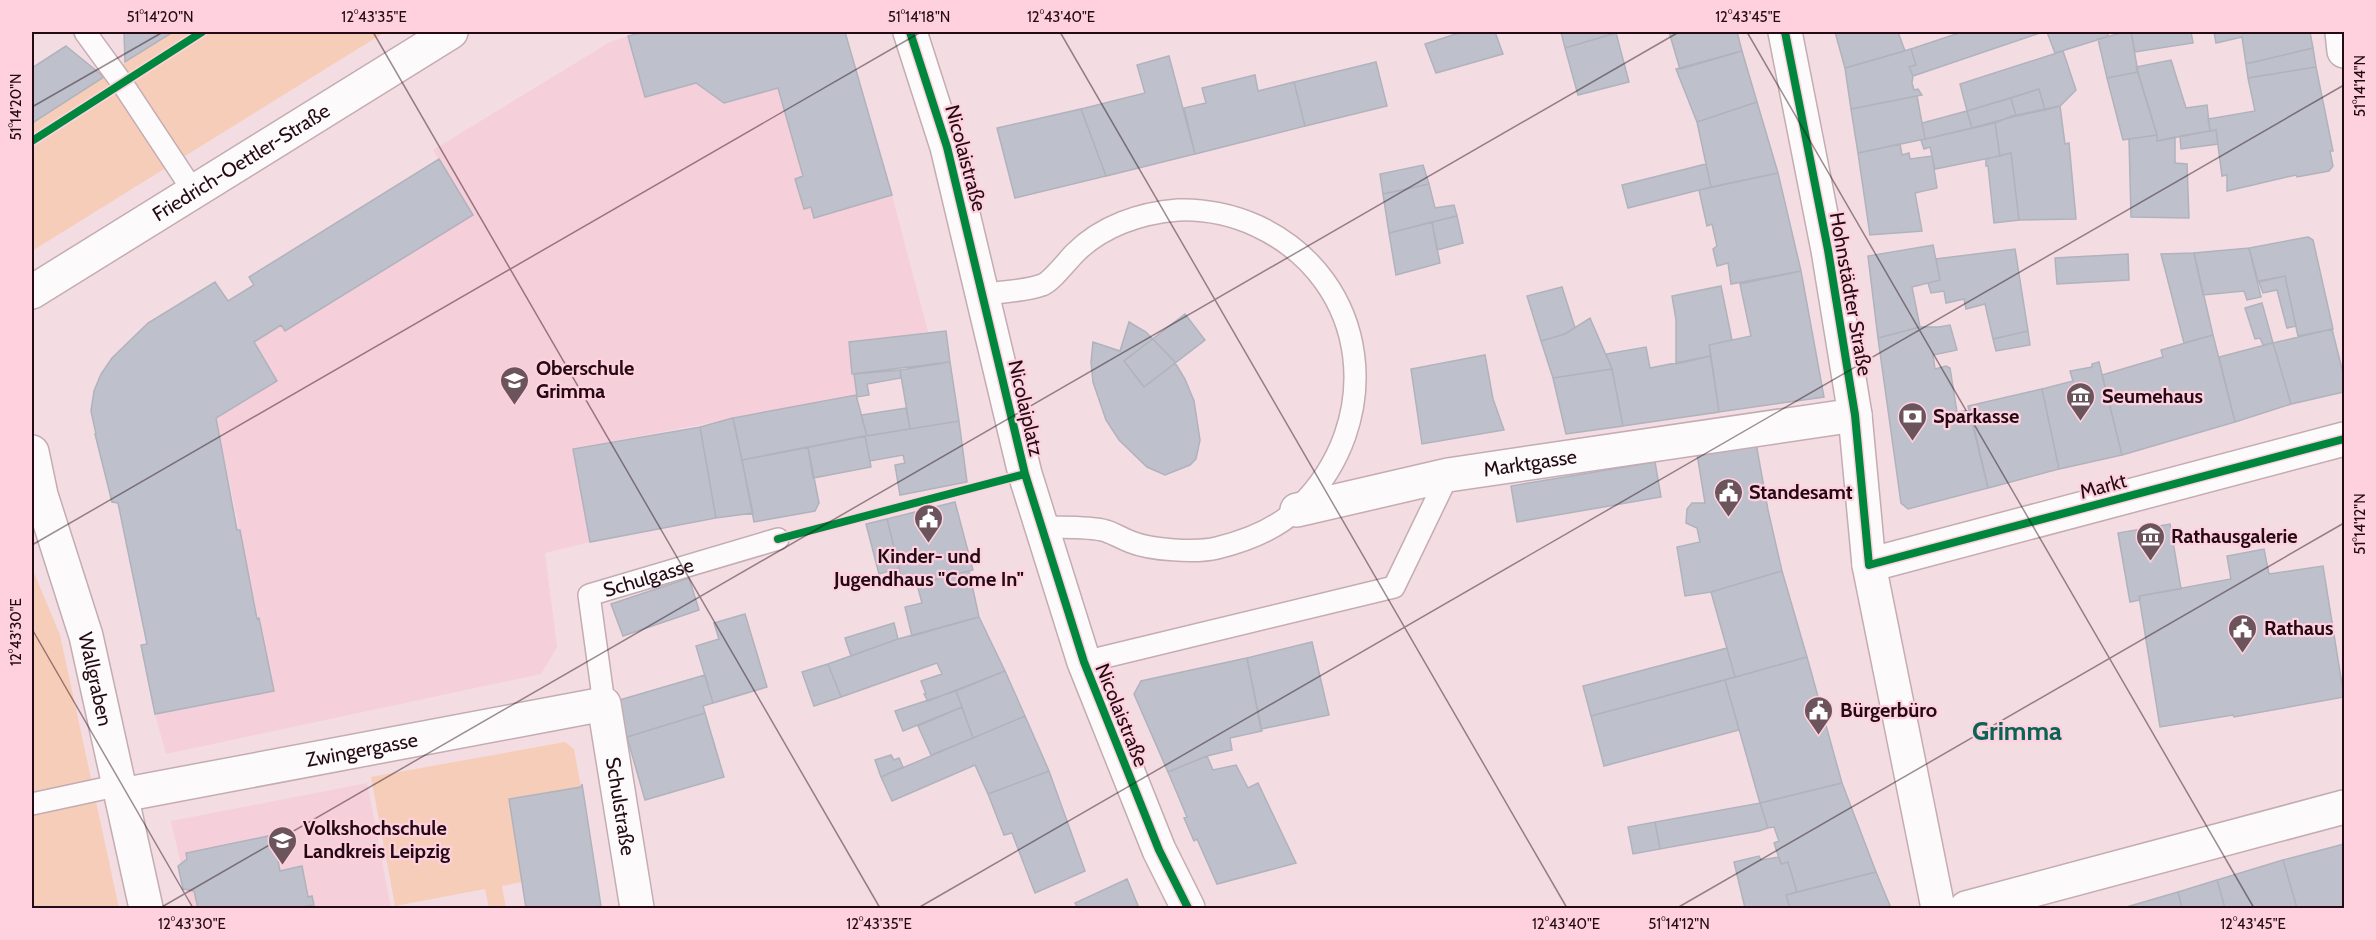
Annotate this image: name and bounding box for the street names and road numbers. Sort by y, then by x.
street label: Friedrich-Oettler-Straße [148,98,334,226]
street label: Nicolaistraße [940,102,992,214]
street label: Hohnstädter Straße [1825,210,1877,378]
street label: Nicolaiplatz [1003,358,1049,458]
street label: Marktgasse [1482,444,1578,482]
street label: Markt [2077,468,2129,504]
street label: Schulgasse [600,553,697,602]
street label: Wallgraben [73,630,117,728]
street label: Nicolaistraße [1090,660,1154,770]
street label: Zwingergasse [304,727,420,772]
street label: Schulstraße [601,755,640,857]

